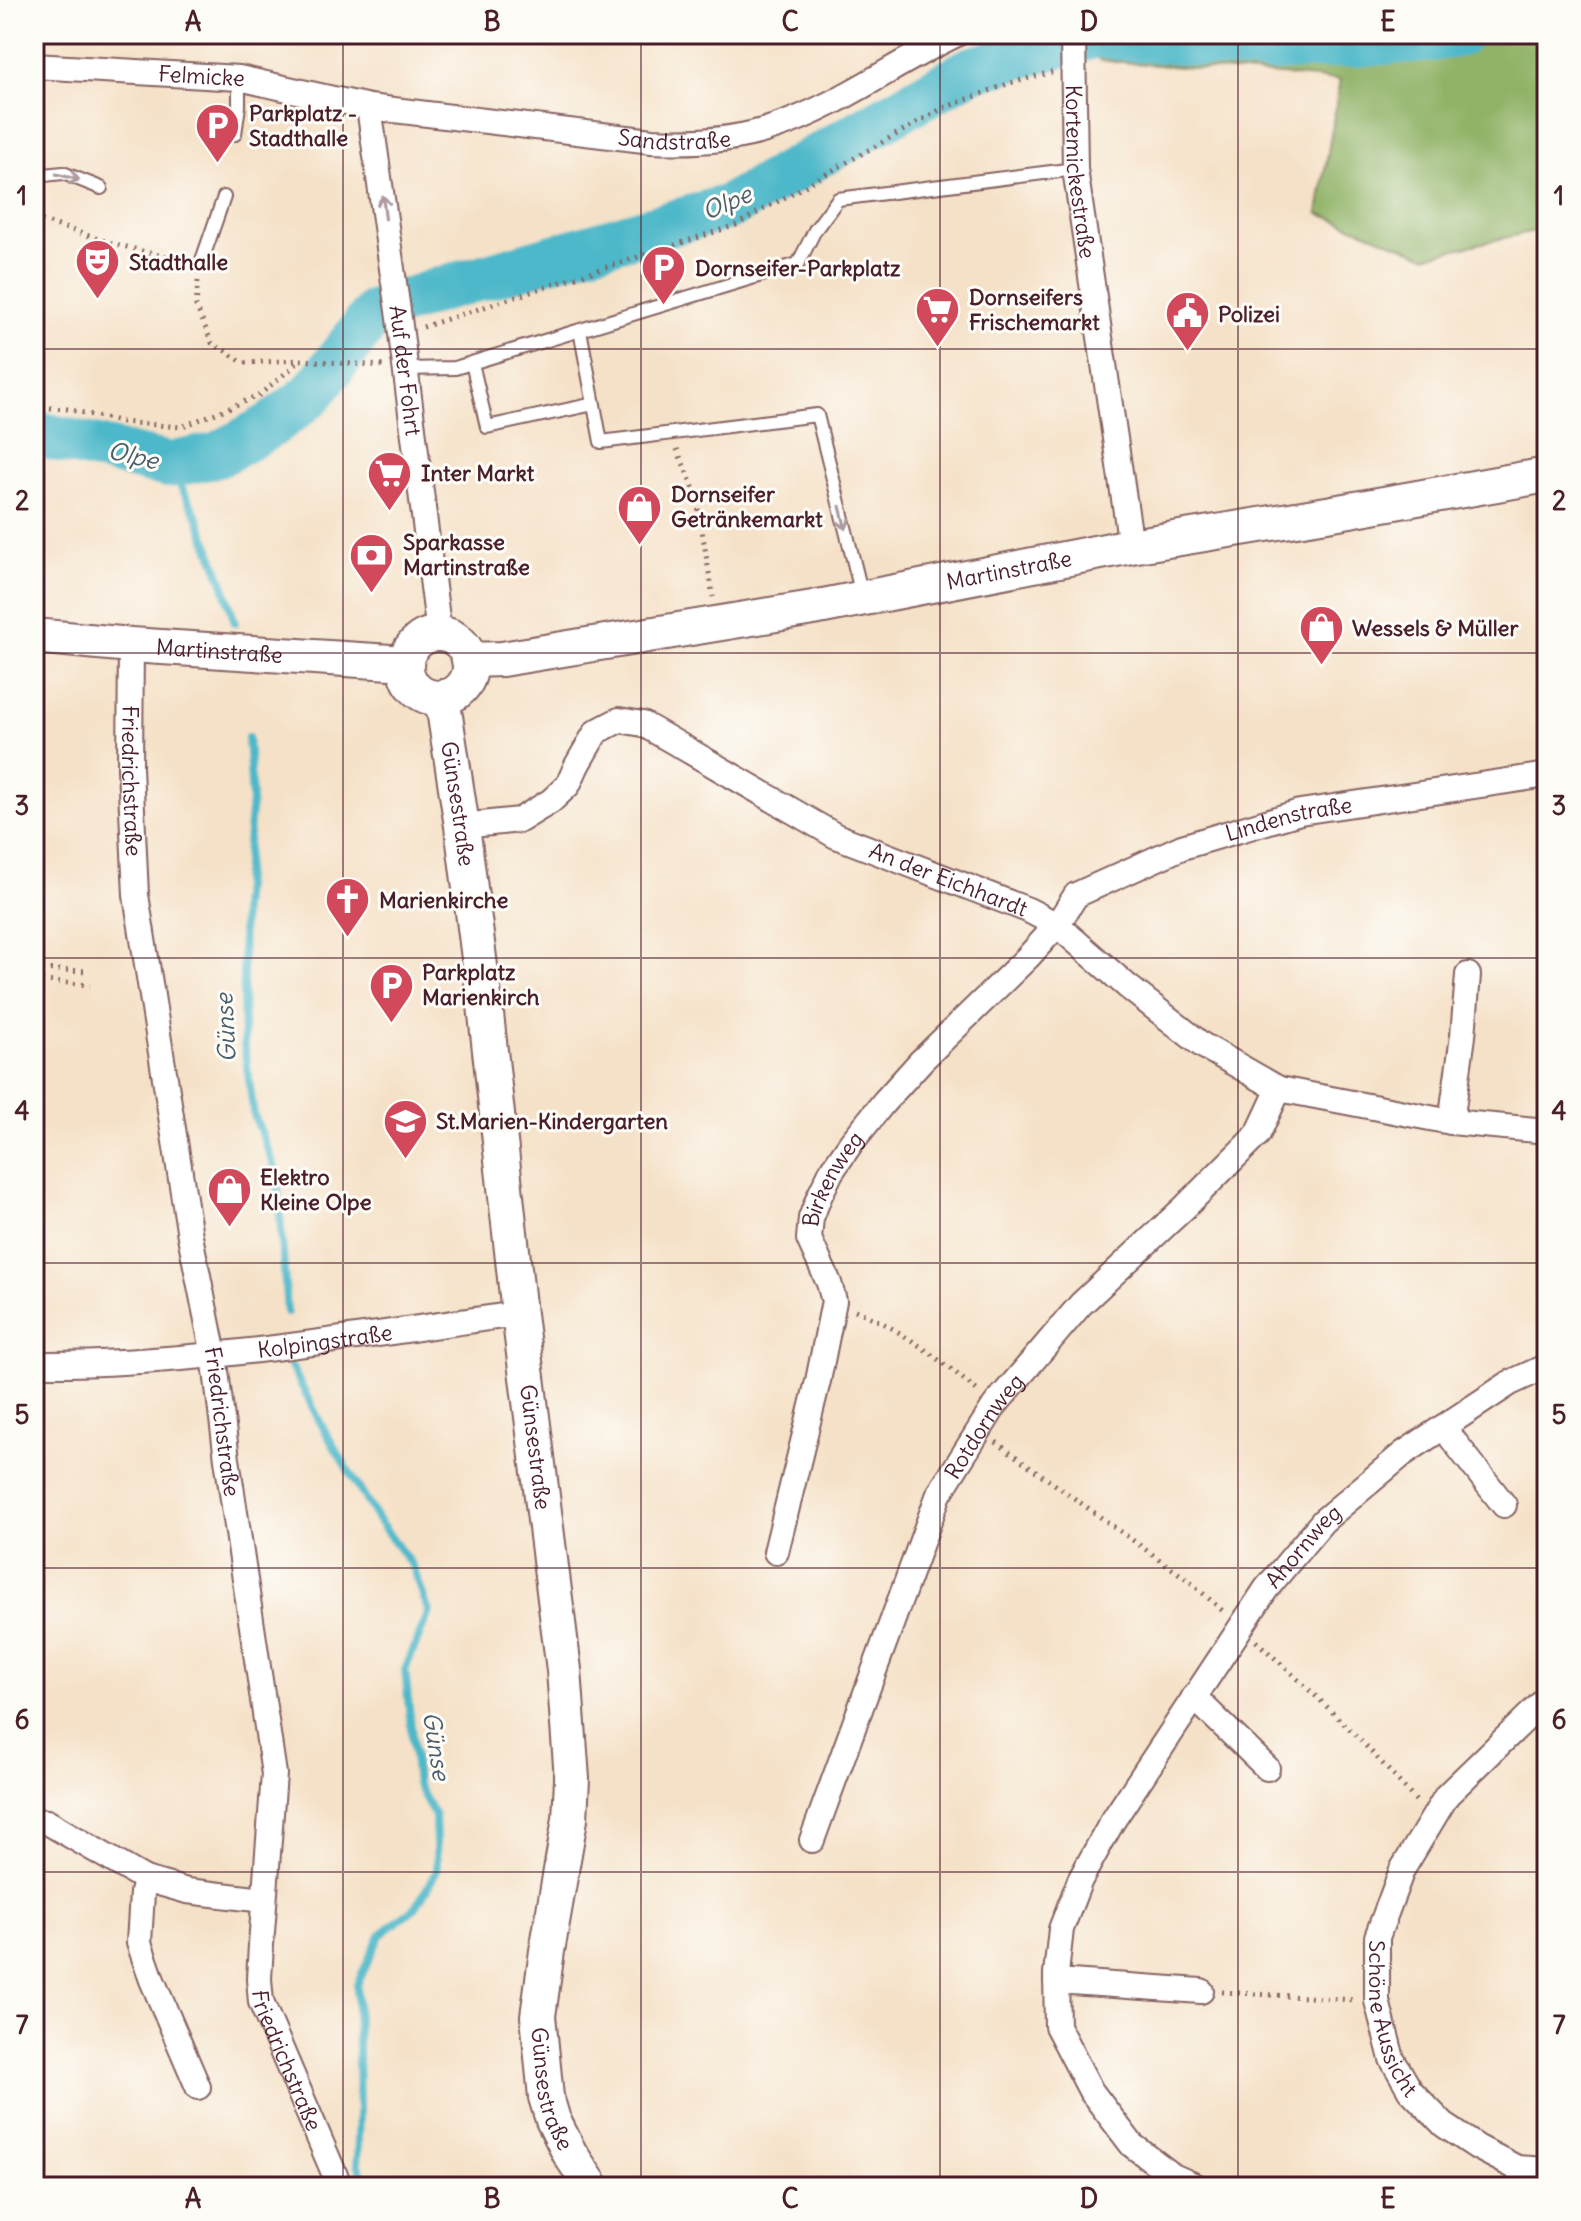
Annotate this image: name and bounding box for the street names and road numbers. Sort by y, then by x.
street label: Felmicke [158,59,246,92]
street label: Kortemickestraße [1060,84,1102,260]
street label: Sandstraße [616,123,733,156]
street label: Auf der Fohrt [383,303,428,437]
street label: Martinstraße [944,544,1074,596]
street label: Martinstraße [155,633,284,669]
street label: Friedrichstraße [116,706,148,857]
street label: Günsestraße [435,739,481,868]
street label: Lindenstraße [1222,790,1354,847]
street label: An der Eichhardt [865,836,1032,922]
street label: Birkenweg [796,1125,869,1228]
street label: Kolpingstraße [256,1318,394,1364]
street label: Friedrichstraße [199,1344,246,1498]
street label: Rotdornweg [938,1368,1030,1484]
street label: Günsestraße [514,1383,558,1511]
street label: Ahornweg [1259,1498,1347,1594]
street label: Schöne Aussicht [1363,1940,1423,2103]
street label: Friedrichstraße [246,1989,328,2135]
street label: Günsestraße [525,2026,580,2155]

